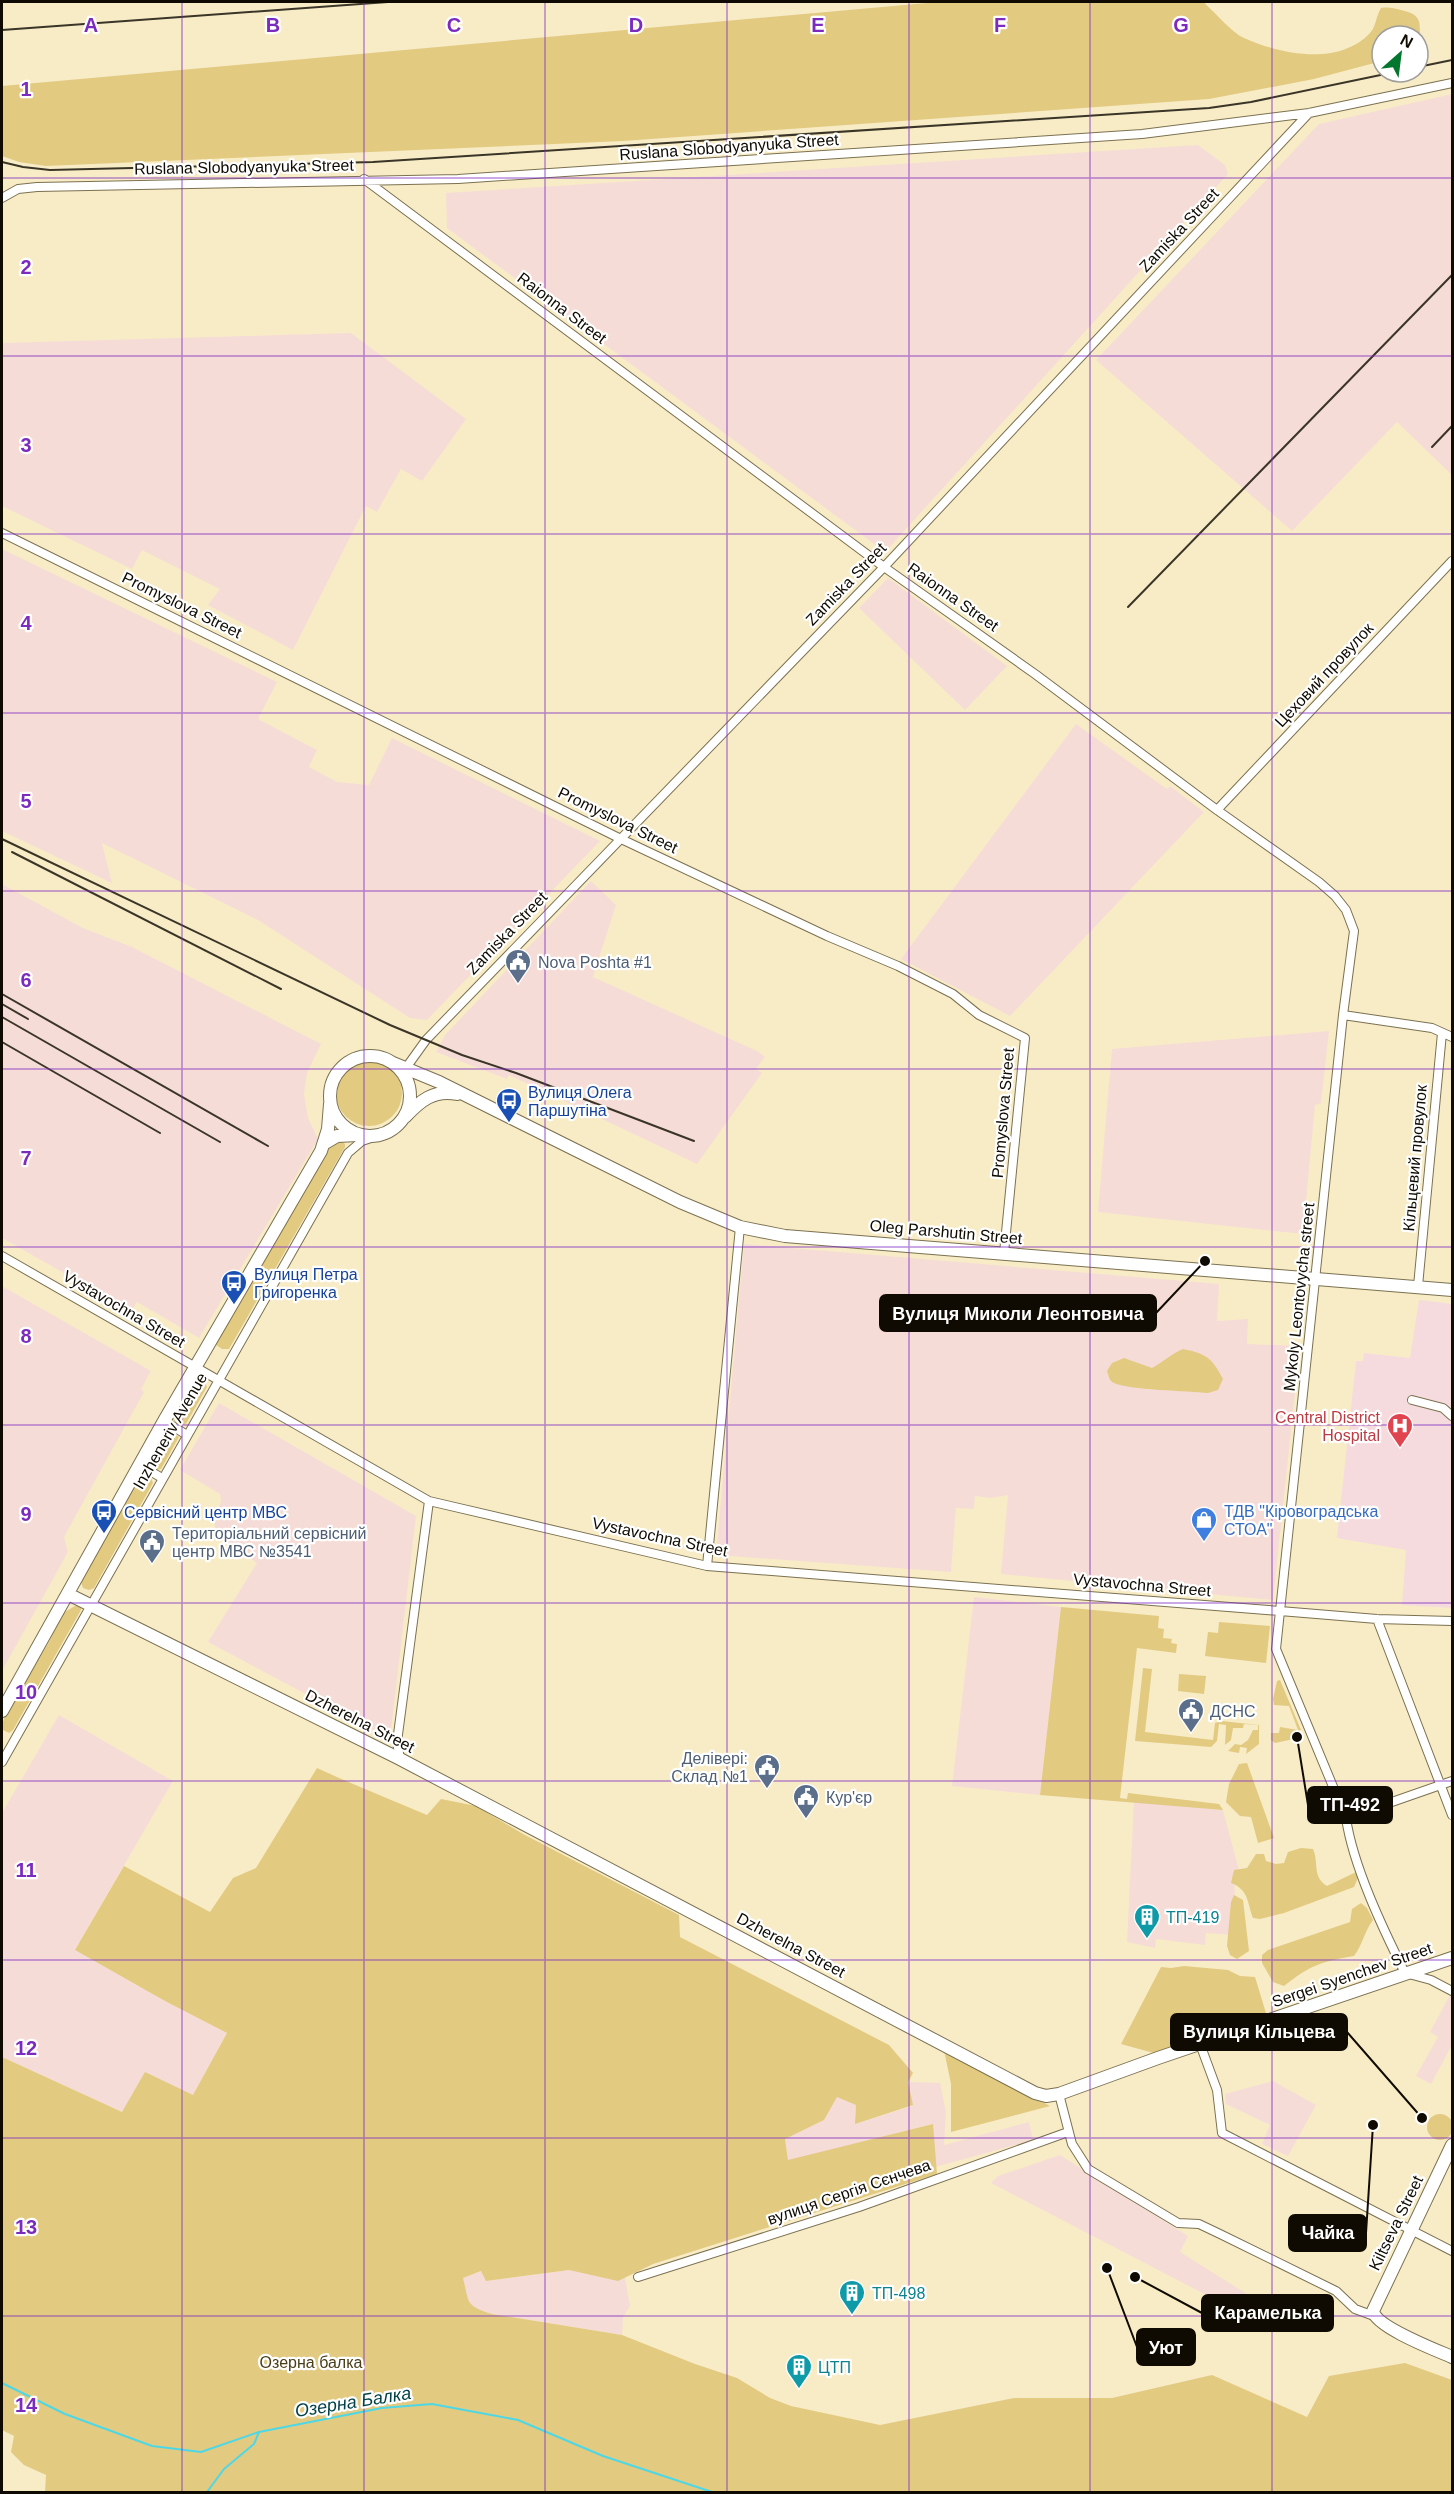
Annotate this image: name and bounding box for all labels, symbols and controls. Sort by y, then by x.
text: A [84,14,98,36]
text: B [266,14,280,36]
text: C [447,14,461,36]
text: D [629,14,643,36]
text: E [811,14,825,36]
text: F [994,14,1006,36]
text: G [1173,14,1189,36]
north arrow [1370,24,1430,84]
text: N [1398,31,1416,51]
text: 1 [20,78,32,100]
street label: Ruslana Slobodyanyuka Street [619,131,840,163]
street label: Ruslana Slobodyanyuka Street [134,157,355,177]
street label: Zamiska Street [1136,184,1222,275]
text: 2 [20,256,32,278]
street label: Raionna Street [514,269,610,347]
text: 3 [20,434,32,456]
street label: Zamiska Street [803,539,890,629]
street label: Raionna Street [904,559,1002,635]
street label: Promyslova Street [120,569,245,642]
text: 4 [20,612,32,634]
street label: Цеховий провулок [1272,619,1377,730]
street label: Promyslova Street [556,784,681,857]
text: 5 [20,790,32,812]
street label: Zamiska Street [464,888,551,978]
public building icon: Nova Poshta #1 [503,947,533,985]
place label: Nova Poshta #1 [538,954,652,971]
text: 6 [20,969,32,991]
street label: Promyslova Street [989,1047,1017,1179]
street label: Кільцевий провулок [1400,1083,1430,1232]
place label: Вулиця Олега Паршутіна [528,1084,632,1119]
bus stop icon: Вулиця Олега Паршутіна [494,1086,524,1124]
text: 7 [20,1147,32,1169]
street label: Mykoly Leontovycha street [1281,1201,1317,1392]
street label: Oleg Parshutin Street [869,1217,1023,1247]
place label: Вулиця Петра Григоренка [254,1266,358,1301]
street label: Vystavochna Street [60,1267,189,1351]
bus stop icon: Вулиця Петра Григоренка [219,1268,249,1306]
callout: Вулиця Миколи Леонтовича [880,1295,1156,1331]
text: Вулиця Миколи Леонтовича [892,1304,1145,1324]
text: 8 [20,1325,32,1347]
street label: Inzheneriv Avenue [130,1370,210,1492]
place label: Central District Hospital [1275,1409,1381,1444]
hospital icon: Central District Hospital [1385,1411,1415,1449]
bus stop icon: Сервісний центр МВС [89,1497,119,1535]
text: 9 [20,1503,32,1525]
place label: ТДВ "Кіровоградська СТОА" [1224,1503,1378,1538]
place label: Сервісний центр МВС [124,1504,287,1521]
shop icon: ТДВ "Кіровоградська СТОА" [1189,1505,1219,1543]
street label: Vystavochna Street [591,1514,730,1560]
place label: Територіальний сервісний центр МВС №3541 [172,1525,366,1560]
public building icon: Територіальний сервісний центр МВС №3541 [137,1527,167,1565]
street label: Vystavochna Street [1072,1571,1212,1600]
text: 10 [15,1681,37,1703]
street label: Dzherelna Street [303,1686,418,1756]
public building icon: ДСНС [1176,1696,1206,1734]
place label: ДСНС [1210,1703,1256,1720]
place label: Делівері: Склад №1 [671,1750,748,1785]
public building icon: Делівері: Склад №1 [752,1752,782,1790]
public building icon: Кур'єр [791,1782,821,1820]
callout: ТП-492 [1308,1787,1392,1823]
place label: Кур'єр [826,1789,872,1806]
text: ТП-492 [1320,1795,1380,1815]
text: 11 [15,1859,37,1881]
building icon: ТП-419 [1132,1902,1162,1940]
street label: Dzherelna Street [734,1909,848,1981]
place label: ТП-419 [1166,1909,1219,1926]
street label: Sergei Syenchev Street [1270,1939,1435,2010]
callout: Вулиця Кільцева [1171,2014,1347,2050]
text: Вулиця Кільцева [1183,2022,1336,2042]
text: 12 [15,2037,37,2059]
street label: вулиця Сергія Сєнчева [765,2156,933,2228]
street label: Kiltseva Street [1366,2172,1426,2273]
callout: Чайка [1289,2215,1366,2251]
text: 13 [15,2216,37,2238]
text: Чайка [1302,2223,1355,2243]
building icon: ТП-498 [837,2278,867,2316]
place label: ТП-498 [872,2285,925,2302]
callout: Карамелька [1202,2295,1333,2331]
text: Карамелька [1214,2303,1323,2323]
callout: Уют [1137,2329,1195,2365]
text: Уют [1149,2338,1183,2358]
building icon: ЦТП [784,2352,814,2390]
park label: Озерна балка [260,2354,363,2371]
place label: ЦТП [818,2359,851,2376]
water label: Озерна Балка [294,2383,412,2421]
text: 14 [15,2394,38,2416]

